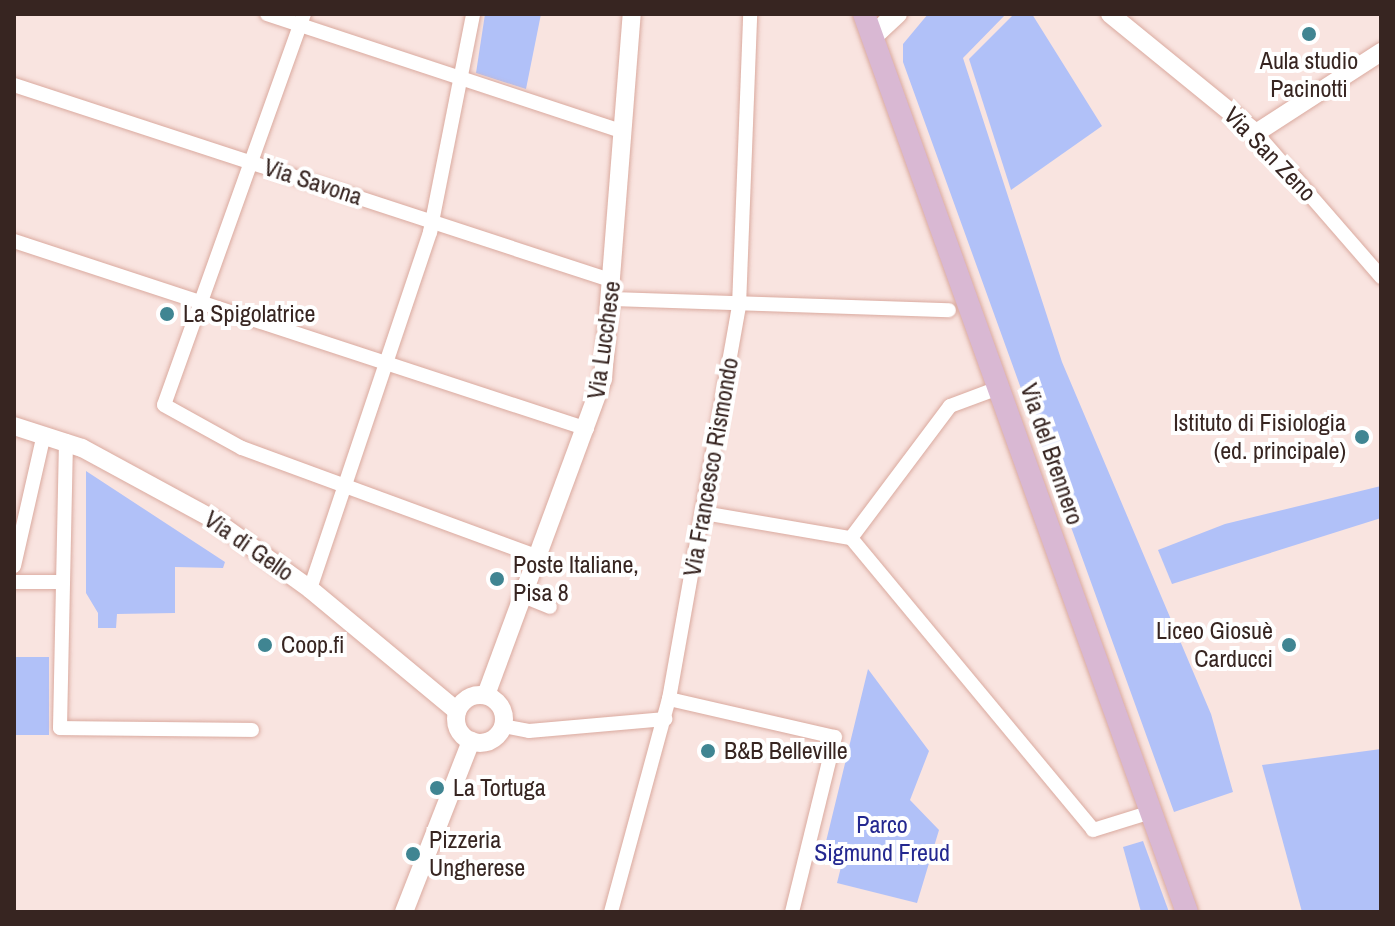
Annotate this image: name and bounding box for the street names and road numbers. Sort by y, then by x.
street label: Via San Zeno [1218,101,1322,207]
street label: Via Savona [260,153,366,211]
street label: Via Lucchese [581,279,627,401]
street label: Via Francesco Rismondo [678,355,744,579]
street label: Via del Brennero [1014,380,1090,528]
street label: Via di Gello [199,505,299,587]

